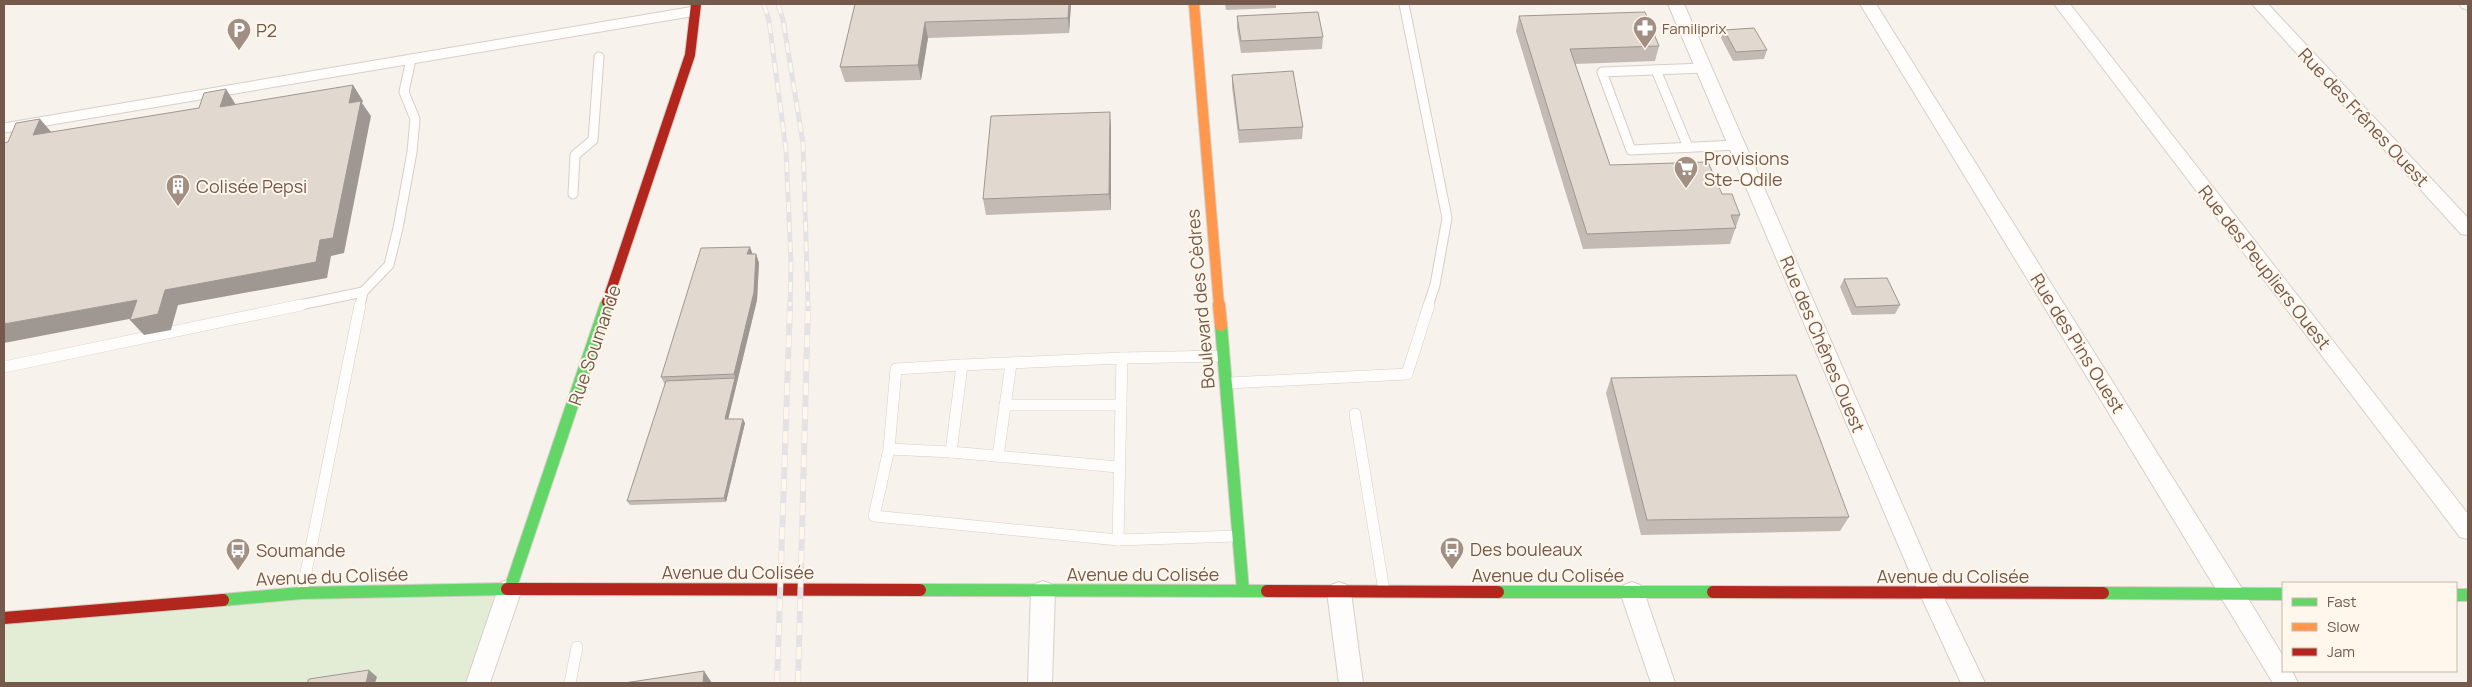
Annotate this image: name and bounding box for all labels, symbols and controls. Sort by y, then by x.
pharmacy icon: Familiprix [1632,15,1658,49]
parking icon: P2 [226,17,252,51]
place label: P2 [256,18,277,42]
place label: Familiprix [1662,18,1727,39]
street label: Rue des Frênes Ouest [2293,43,2435,191]
place label: Provisions Ste-Odile [1704,146,1789,191]
supermarket icon: Provisions Ste-Odile [1673,155,1699,189]
building icon: Colisée Pepsi [165,173,191,207]
place label: Colisée Pepsi [196,174,307,198]
street label: Rue des Peupliers Ouest [2193,180,2337,354]
street label: Boulevard des Cèdres [1180,208,1220,390]
street label: Rue des Chênes Ouest [1775,252,1871,436]
street label: Rue des Pins Ouest [2025,269,2131,417]
street label: Rue Soumande [562,282,626,408]
bus stop icon: Des bouleaux [1439,536,1465,570]
bus stop icon: Soumande [225,537,251,571]
place label: Des bouleaux [1470,537,1583,561]
place label: Soumande [256,538,346,562]
street label: Avenue du Colisée [662,560,814,584]
street label: Avenue du Colisée [255,561,409,591]
street label: Avenue du Colisée [1067,562,1219,586]
street label: Avenue du Colisée [1472,563,1624,587]
street label: Avenue du Colisée [1877,564,2029,588]
legend [2282,582,2457,672]
text: Fast [2327,591,2356,612]
text: Slow [2327,616,2360,637]
text: Jam [2327,641,2355,662]

